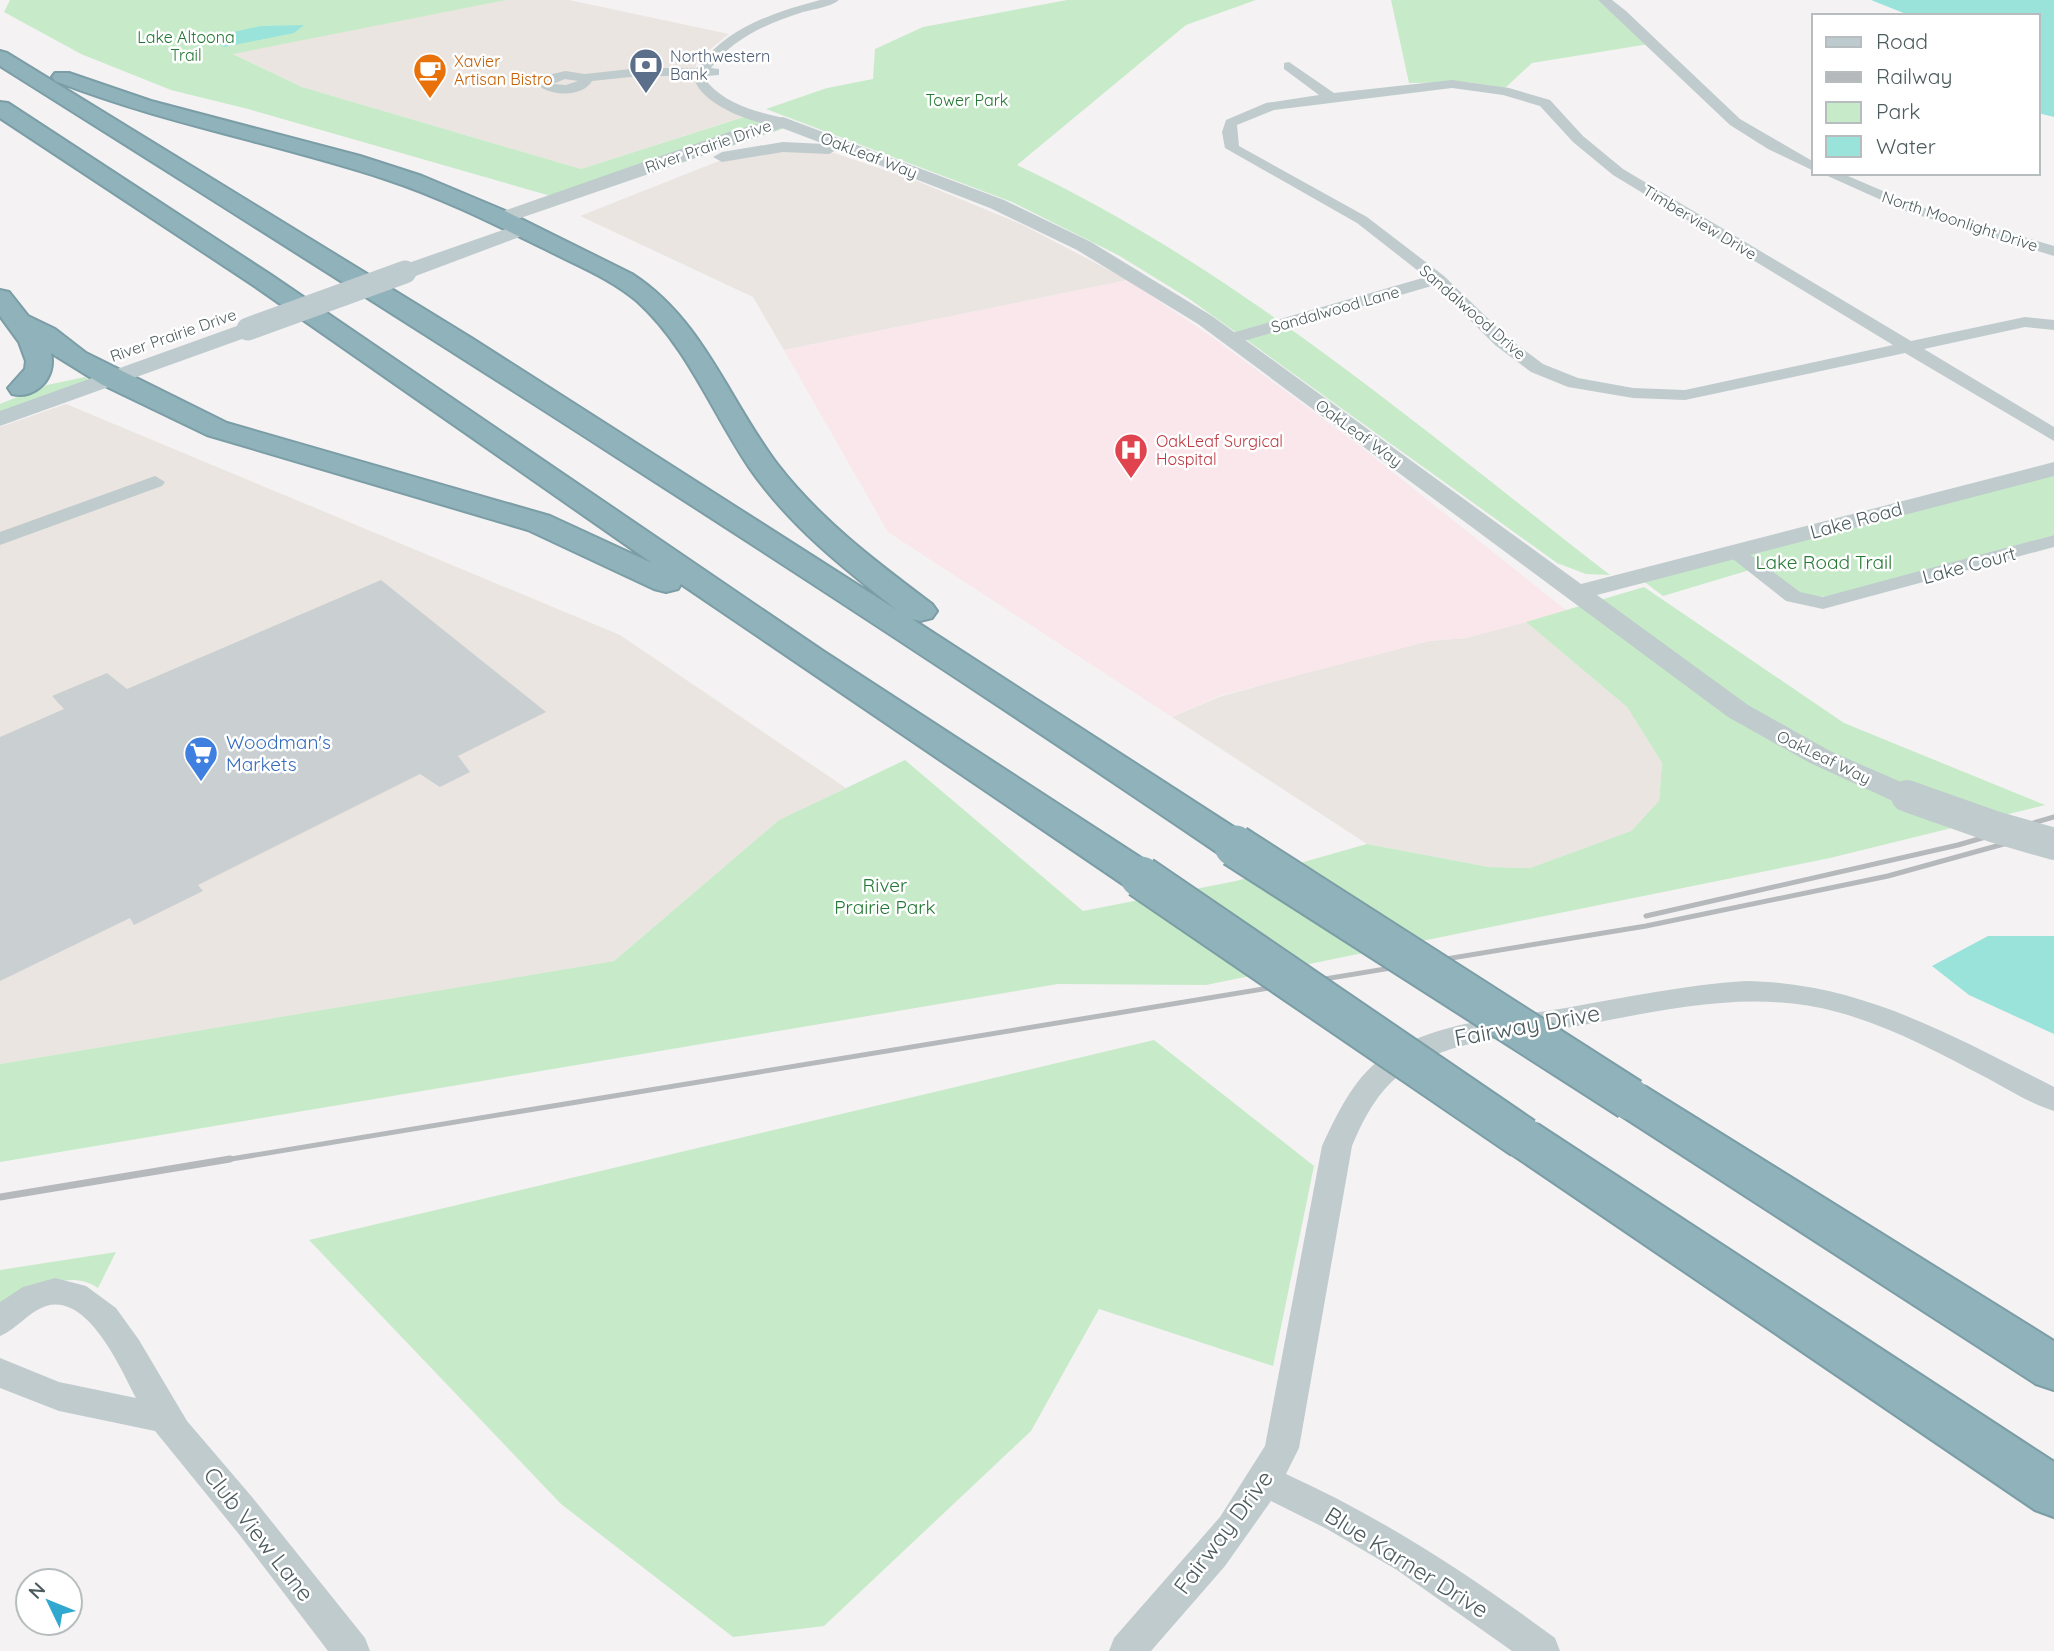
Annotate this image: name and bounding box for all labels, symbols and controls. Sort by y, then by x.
legend [1812,14,2040,175]
park label: Lake Altoona Trail [137,27,235,65]
text: Road [1876,28,1928,54]
bank icon: Northwestern Bank [627,46,665,95]
place label: Northwestern Bank [670,46,770,84]
cafe icon: Xavier Artisan Bistro [411,51,449,100]
place label: Xavier Artisan Bistro [454,51,553,89]
text: Railway [1876,63,1952,89]
park label: Tower Park [926,90,1008,110]
text: Park [1876,98,1920,124]
street label: River Prairie Drive [642,115,774,177]
street label: OakLeaf Way [818,127,920,183]
text: Water [1876,133,1936,159]
street label: Timberview Drive [1639,180,1761,264]
street label: North Moonlight Drive [1880,186,2040,256]
street label: Sandalwood Drive [1416,260,1530,364]
street label: Sandalwood Lane [1268,281,1402,337]
street label: River Prairie Drive [107,304,239,366]
street label: OakLeaf Way [1312,395,1406,471]
hospital icon: OakLeaf Surgical Hospital [1112,431,1150,480]
place label: OakLeaf Surgical Hospital [1156,431,1283,469]
street label: Lake Road [1807,496,1905,544]
street label: Lake Court [1920,541,2018,589]
park label: Lake Road Trail [1756,550,1893,574]
street label: OakLeaf Way [1774,726,1874,788]
place label: Woodman's Markets [226,730,331,776]
supermarket icon: Woodman's Markets [182,734,220,783]
park label: River Prairie Park [834,873,936,919]
street label: Fairway Drive [1452,998,1602,1052]
street label: Club View Lane [197,1461,321,1607]
street label: Fairway Drive [1167,1464,1279,1600]
street label: Blue Karner Drive [1320,1500,1494,1624]
north arrow [14,1567,84,1637]
text: N [23,1577,50,1604]

